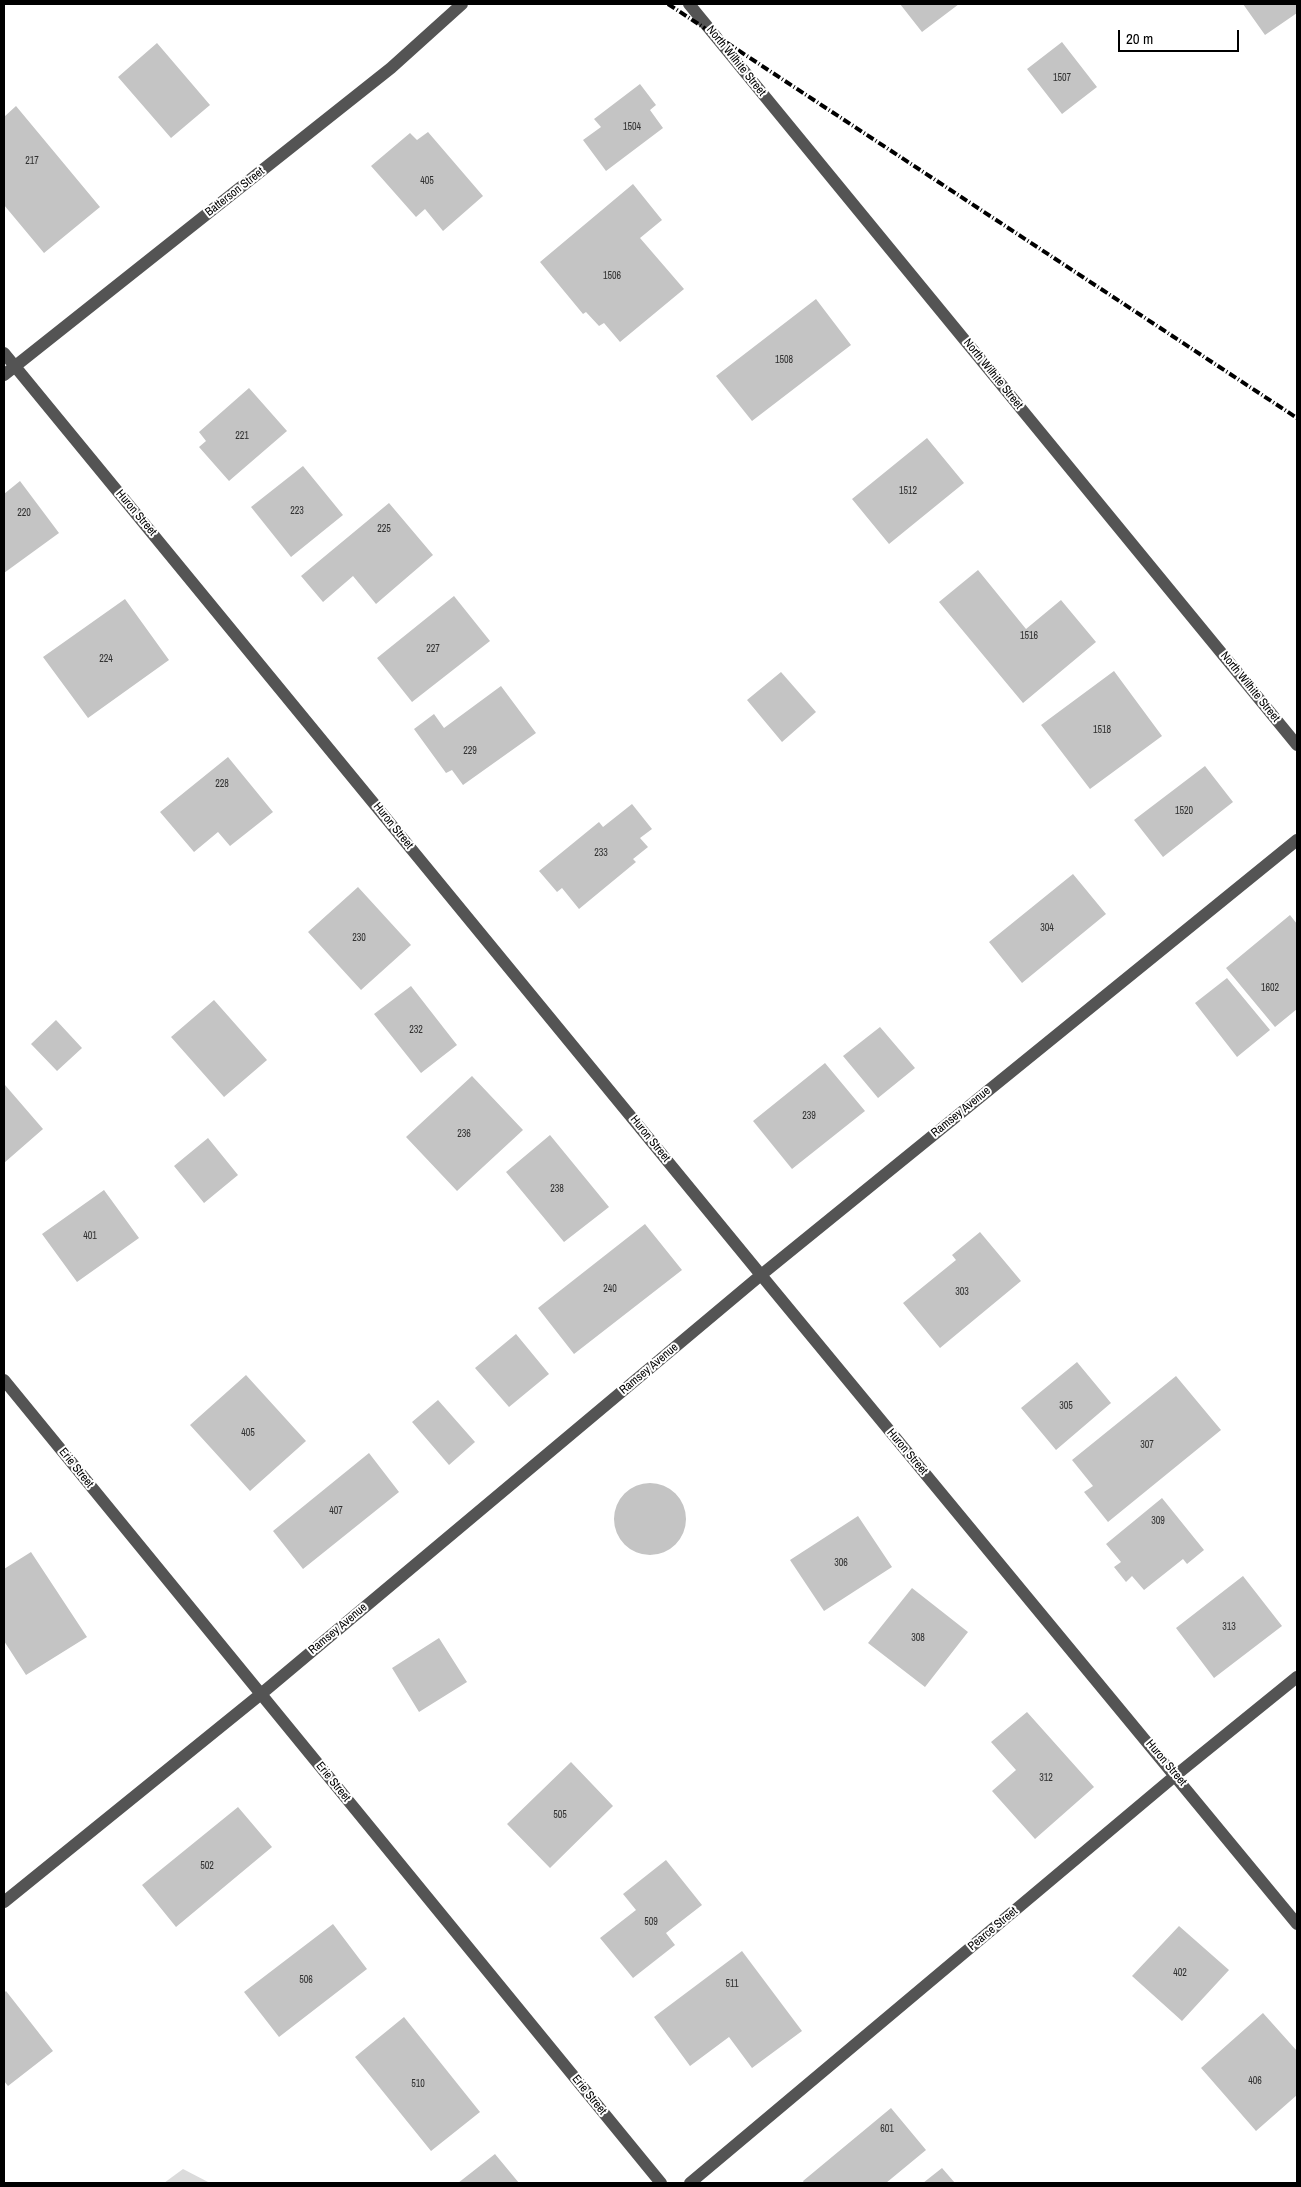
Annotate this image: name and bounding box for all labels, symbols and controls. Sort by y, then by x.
scale bar [1121,20,1242,52]
street label: North Wilhite Street [703,23,769,99]
text: 20 m [1126,28,1153,49]
house number: 1507 [1053,72,1071,84]
house number: 1504 [623,121,641,133]
house number: 217 [25,155,39,167]
street label: Batterson Street [203,164,267,220]
house number: 405 [420,175,434,187]
house number: 1506 [603,270,621,282]
street label: North Wilhite Street [960,336,1026,412]
house number: 1508 [775,354,793,366]
house number: 221 [235,430,249,442]
house number: 1512 [899,485,917,497]
street label: Huron Street [113,487,159,539]
house number: 223 [290,505,304,517]
house number: 220 [17,507,31,519]
house number: 225 [377,523,391,535]
house number: 1516 [1020,630,1038,642]
house number: 227 [426,643,440,655]
street label: North Wilhite Street [1217,649,1283,725]
house number: 224 [99,653,113,665]
house number: 1518 [1093,724,1111,736]
house number: 229 [463,745,477,757]
house number: 228 [215,778,229,790]
street label: Huron Street [370,800,416,852]
house number: 1520 [1175,805,1193,817]
house number: 233 [594,847,608,859]
house number: 304 [1040,922,1054,934]
house number: 230 [352,932,366,944]
house number: 1602 [1261,982,1279,994]
house number: 232 [409,1024,423,1036]
street label: Ramsey Avenue [928,1084,994,1140]
house number: 239 [802,1110,816,1122]
street label: Huron Street [627,1113,673,1165]
house number: 236 [457,1128,471,1140]
house number: 238 [550,1183,564,1195]
house number: 401 [83,1230,97,1242]
house number: 240 [603,1283,617,1295]
house number: 303 [955,1286,969,1298]
street label: Ramsey Avenue [617,1340,681,1398]
house number: 305 [1059,1400,1073,1412]
street label: Huron Street [884,1426,930,1478]
house number: 405 [241,1427,255,1439]
house number: 307 [1140,1439,1154,1451]
street label: Erie Street [56,1445,96,1491]
house number: 407 [329,1505,343,1517]
house number: 309 [1151,1515,1165,1527]
house number: 306 [834,1557,848,1569]
street label: Ramsey Avenue [306,1600,370,1658]
house number: 313 [1222,1621,1236,1633]
house number: 308 [911,1632,925,1644]
street label: Huron Street [1143,1737,1189,1789]
street label: Erie Street [313,1759,353,1805]
house number: 312 [1039,1772,1053,1784]
house number: 505 [553,1809,567,1821]
house number: 502 [200,1860,214,1872]
street label: Pearce Street [965,1904,1021,1954]
house number: 509 [644,1916,658,1928]
house number: 402 [1173,1967,1187,1979]
house number: 506 [299,1974,313,1986]
house number: 511 [725,1978,739,1990]
street label: Erie Street [569,2072,609,2118]
house number: 406 [1248,2075,1262,2087]
house number: 510 [411,2078,425,2090]
house number: 601 [880,2123,894,2135]

